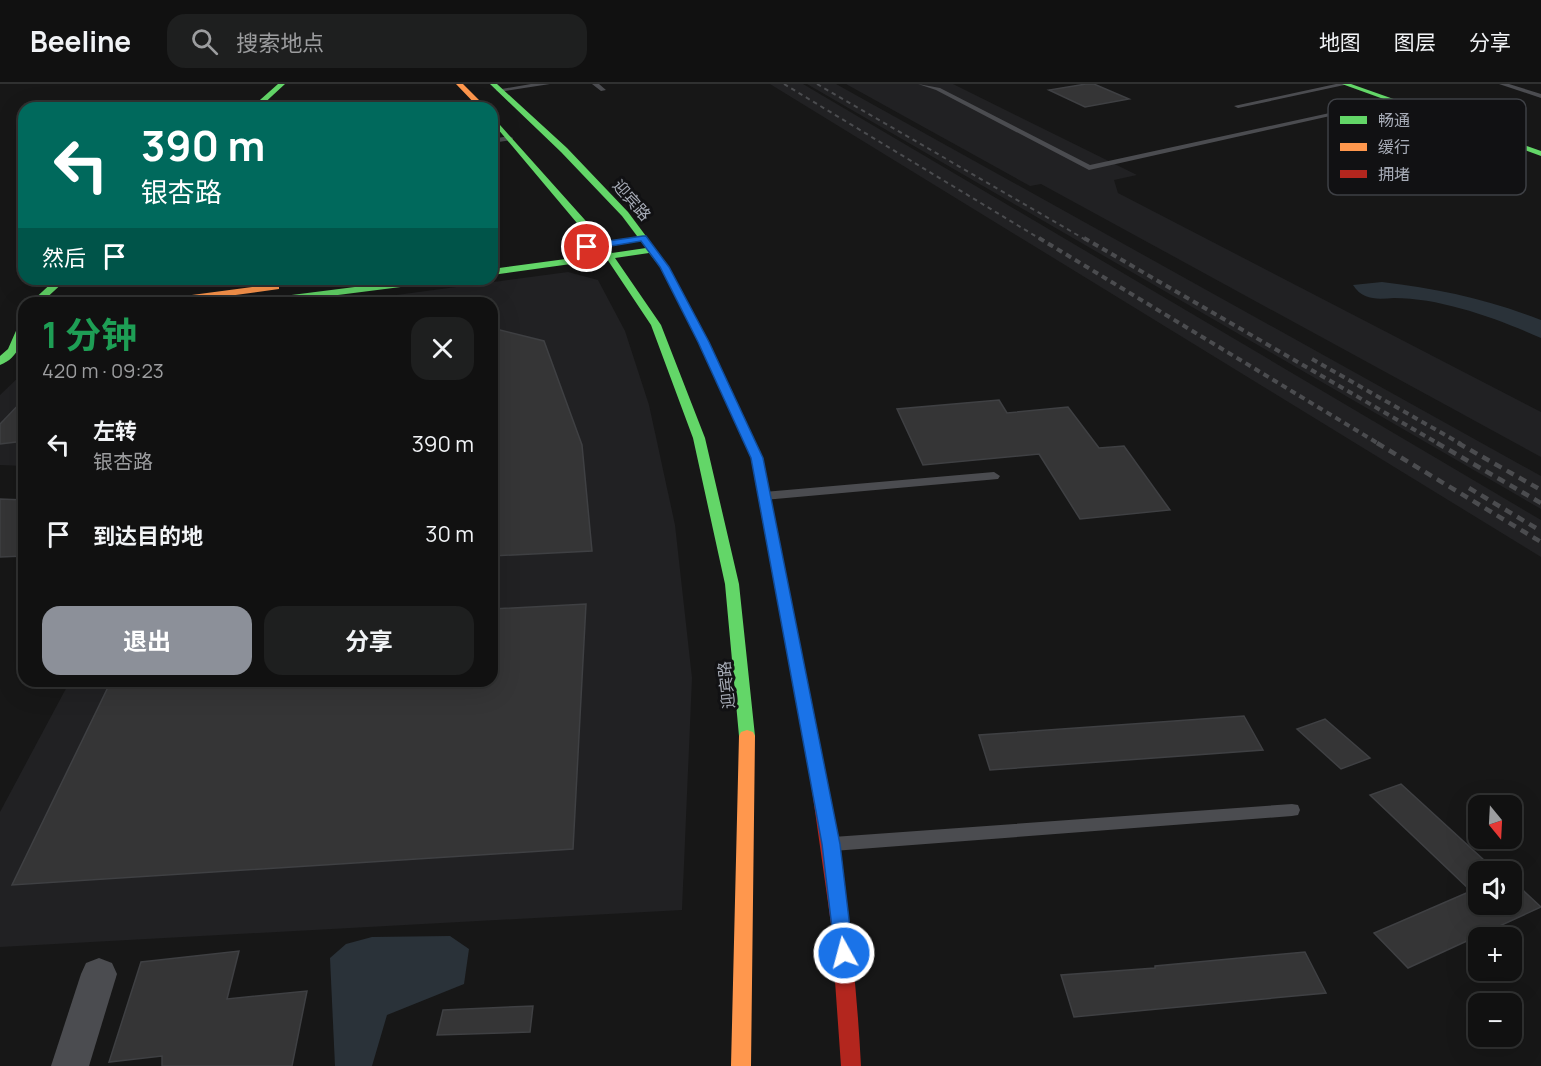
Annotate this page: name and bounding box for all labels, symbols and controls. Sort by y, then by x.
search box [167,14,587,68]
text: Beeline [30,22,131,60]
icon: search [188,25,221,58]
text: 搜索地点 [236,28,324,58]
text: 地图 [1319,28,1361,56]
text: 图层 [1394,28,1436,56]
text: 分享 [1469,28,1511,56]
legend [1328,99,1526,195]
text: 畅通 [1378,109,1410,131]
text: 390 m [141,116,265,174]
icon: left [42,126,120,204]
text: 缓行 [1378,136,1410,158]
text: 拥堵 [1378,163,1410,185]
text: 银杏路 [141,173,222,210]
street label: 迎宾路 [608,175,656,225]
pin [561,221,612,272]
icon: arrive [570,230,603,263]
icon: arrive [98,240,131,273]
text: 然后 [42,243,86,273]
text: 1 分钟 [42,310,137,359]
button: close [411,317,474,380]
text: 420 m · 09:23 [42,357,164,384]
text: 左转 [93,416,137,446]
icon: left [42,428,75,461]
text: 390 m [412,429,474,459]
text: 银杏路 [93,448,153,475]
icon: arrive [42,518,75,551]
text: 30 m [425,519,474,549]
text: 到达目的地 [93,521,203,551]
button: 退出 [42,606,252,675]
button: 分享 [264,606,474,675]
street label: 迎宾路 [713,660,739,710]
north arrow [1468,795,1522,849]
map controls [1468,795,1522,1047]
button: sound [1468,861,1522,915]
position arrow [812,921,876,985]
button: + [1468,927,1522,981]
button: − [1468,993,1522,1047]

